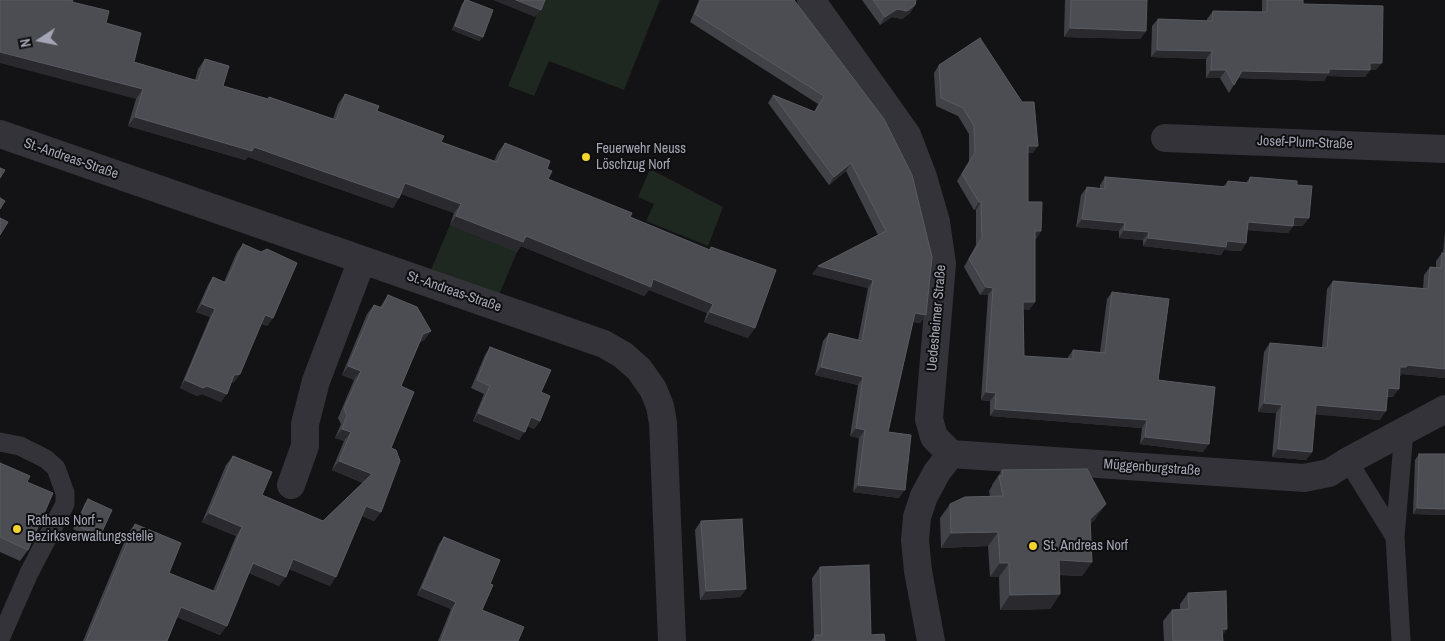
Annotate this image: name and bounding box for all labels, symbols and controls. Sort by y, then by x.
north arrow [15,15,65,65]
text: N [16,37,35,49]
street label: Josef-Plum-Straße [1257,133,1353,153]
street label: St.-Andreas-Straße [22,135,120,183]
place label: Feuerwehr Neuss Löschzug Norf [596,141,686,174]
marker: Feuerwehr Neuss Löschzug Norf [580,151,592,163]
street label: Uedesheimer Straße [924,264,950,372]
street label: St.-Andreas-Straße [405,268,503,316]
street label: Müggenburgstraße [1103,456,1201,480]
place label: Rathaus Norf - Bezirksverwaltungsstelle [27,513,153,546]
marker: Rathaus Norf - Bezirksverwaltungsstelle [11,523,23,535]
place label: St. Andreas Norf [1043,538,1128,554]
marker: St. Andreas Norf [1027,540,1039,552]

